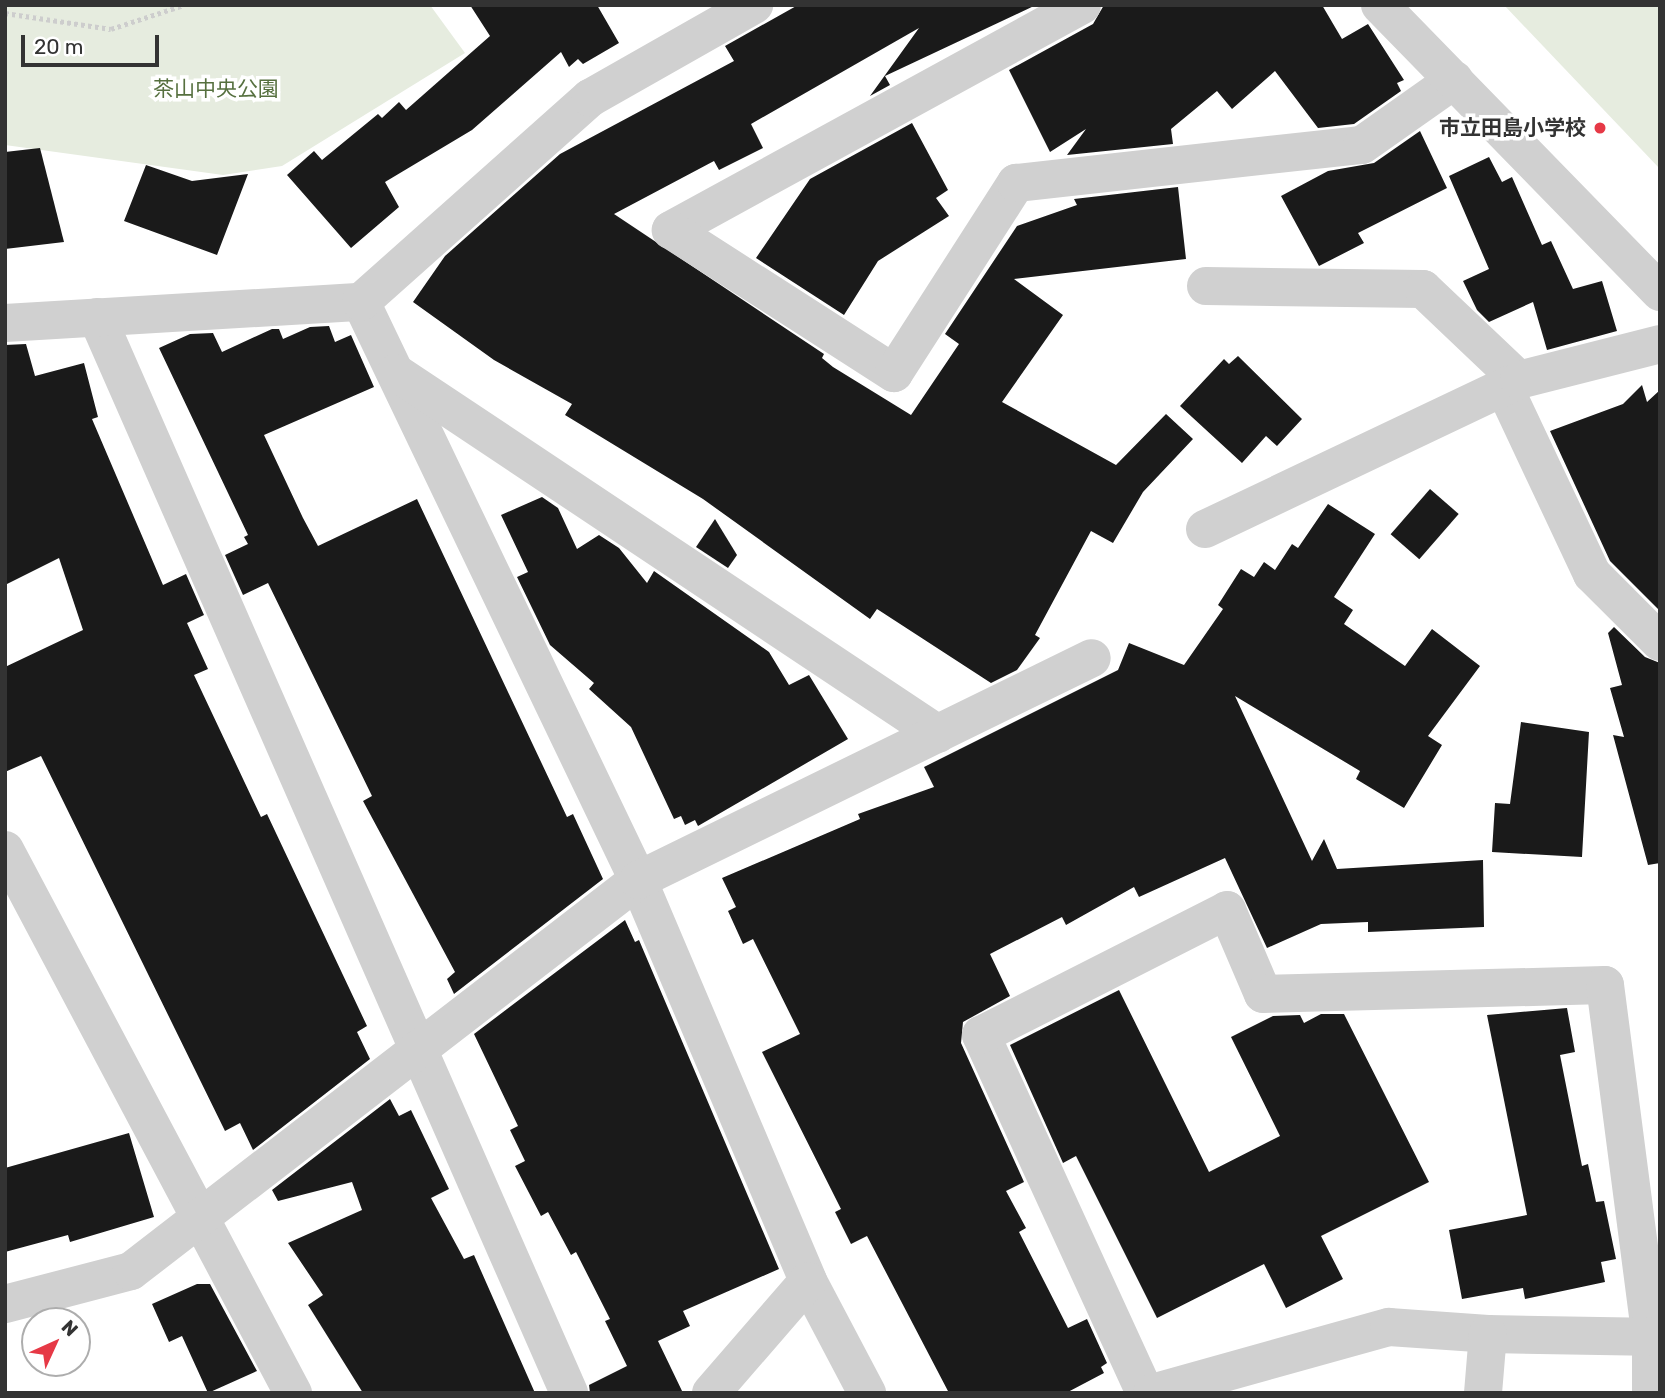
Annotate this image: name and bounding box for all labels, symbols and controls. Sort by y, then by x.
scale bar [24,21,163,65]
text: 20 m [34,34,83,59]
park label: 茶山中央公園 [153,76,279,102]
place label: 市立田島小学校 [1439,115,1586,141]
marker: 市立田島小学校 [1592,120,1608,136]
north arrow [21,1307,91,1377]
text: N [57,1315,83,1341]

